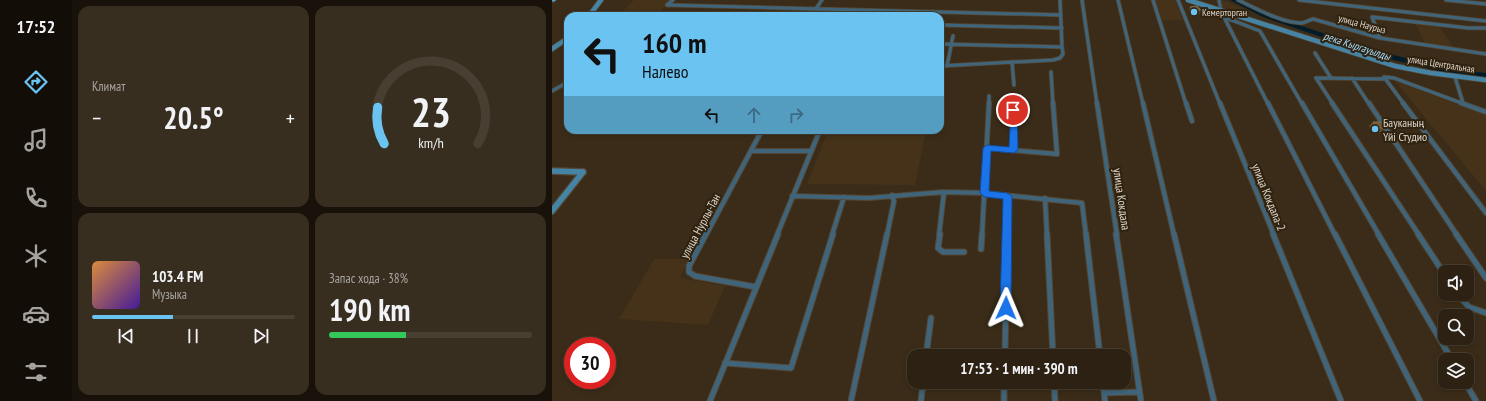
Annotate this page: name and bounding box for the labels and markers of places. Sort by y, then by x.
place label: Кемерторган [1202,6,1247,19]
marker: Кемерторган [1189,7,1199,17]
pin [996,93,1030,127]
place label: Бауканың Үйі Студио [1383,115,1427,144]
marker: Бауканың Үйі Студио [1370,124,1380,134]

